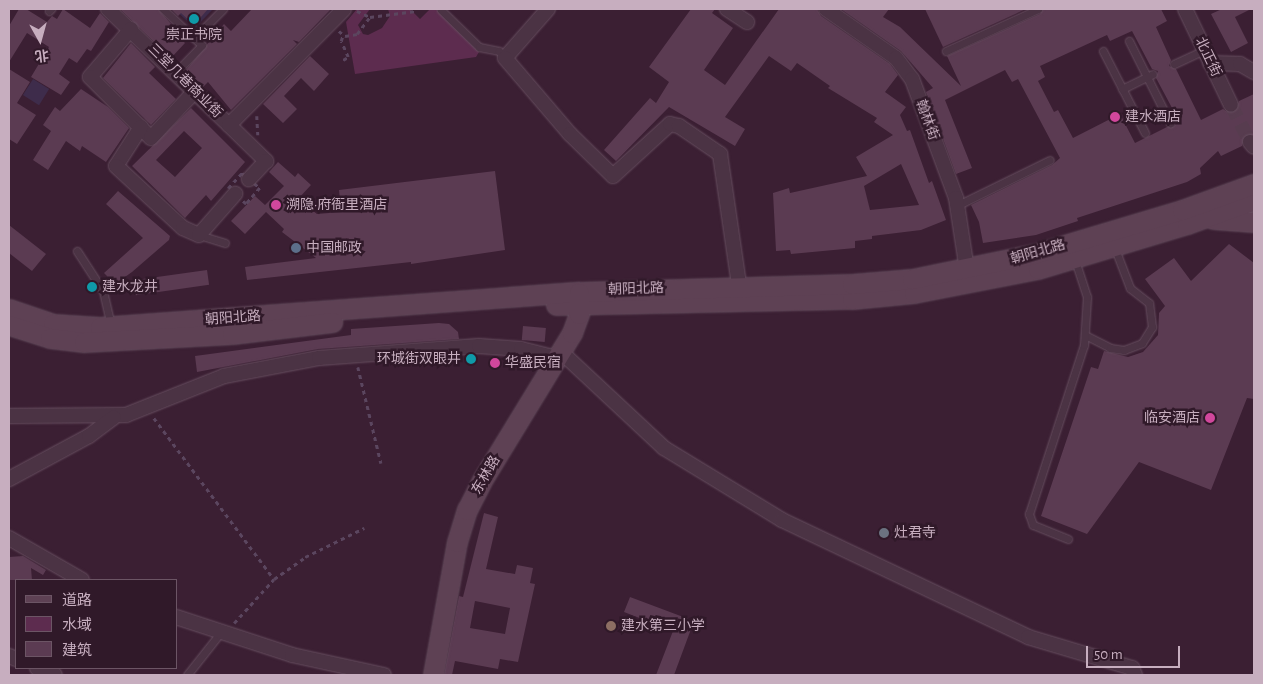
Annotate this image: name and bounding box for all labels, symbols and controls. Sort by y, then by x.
marker: 崇正书院 [188,13,200,25]
north arrow [15,15,65,65]
place label: 崇正书院 [166,27,222,43]
street label: 北正街 [1191,34,1225,80]
street label: 三堂几巷商业街 [144,40,226,122]
text: 北 [34,47,50,63]
street label: 翰林街 [912,97,942,143]
place label: 建水酒店 [1125,109,1181,125]
marker: 建水酒店 [1109,111,1121,123]
place label: 溯隐·府衙里酒店 [286,197,387,213]
marker: 溯隐·府衙里酒店 [270,199,282,211]
street label: 朝阳北路 [1009,236,1067,268]
place label: 中国邮政 [306,240,362,256]
marker: 中国邮政 [290,242,302,254]
place label: 建水龙井 [102,279,158,295]
street label: 朝阳北路 [608,280,664,298]
marker: 建水龙井 [86,281,98,293]
street label: 朝阳北路 [204,308,262,328]
place label: 环城街双眼井 [377,351,461,367]
marker: 环城街双眼井 [465,353,477,365]
place label: 华盛民宿 [505,355,561,371]
marker: 华盛民宿 [489,357,501,369]
place label: 临安酒店 [1144,410,1200,426]
marker: 临安酒店 [1204,412,1216,424]
street label: 东林路 [468,453,504,497]
place label: 灶君寺 [894,525,936,541]
marker: 灶君寺 [878,527,890,539]
legend [15,579,178,669]
text: 道路 [62,593,92,608]
text: 水域 [62,618,92,633]
place label: 建水第三小学 [621,618,705,634]
marker: 建水第三小学 [605,620,617,632]
scale bar [1088,636,1182,668]
text: 建筑 [62,643,92,658]
text: 50 m [1094,647,1123,662]

